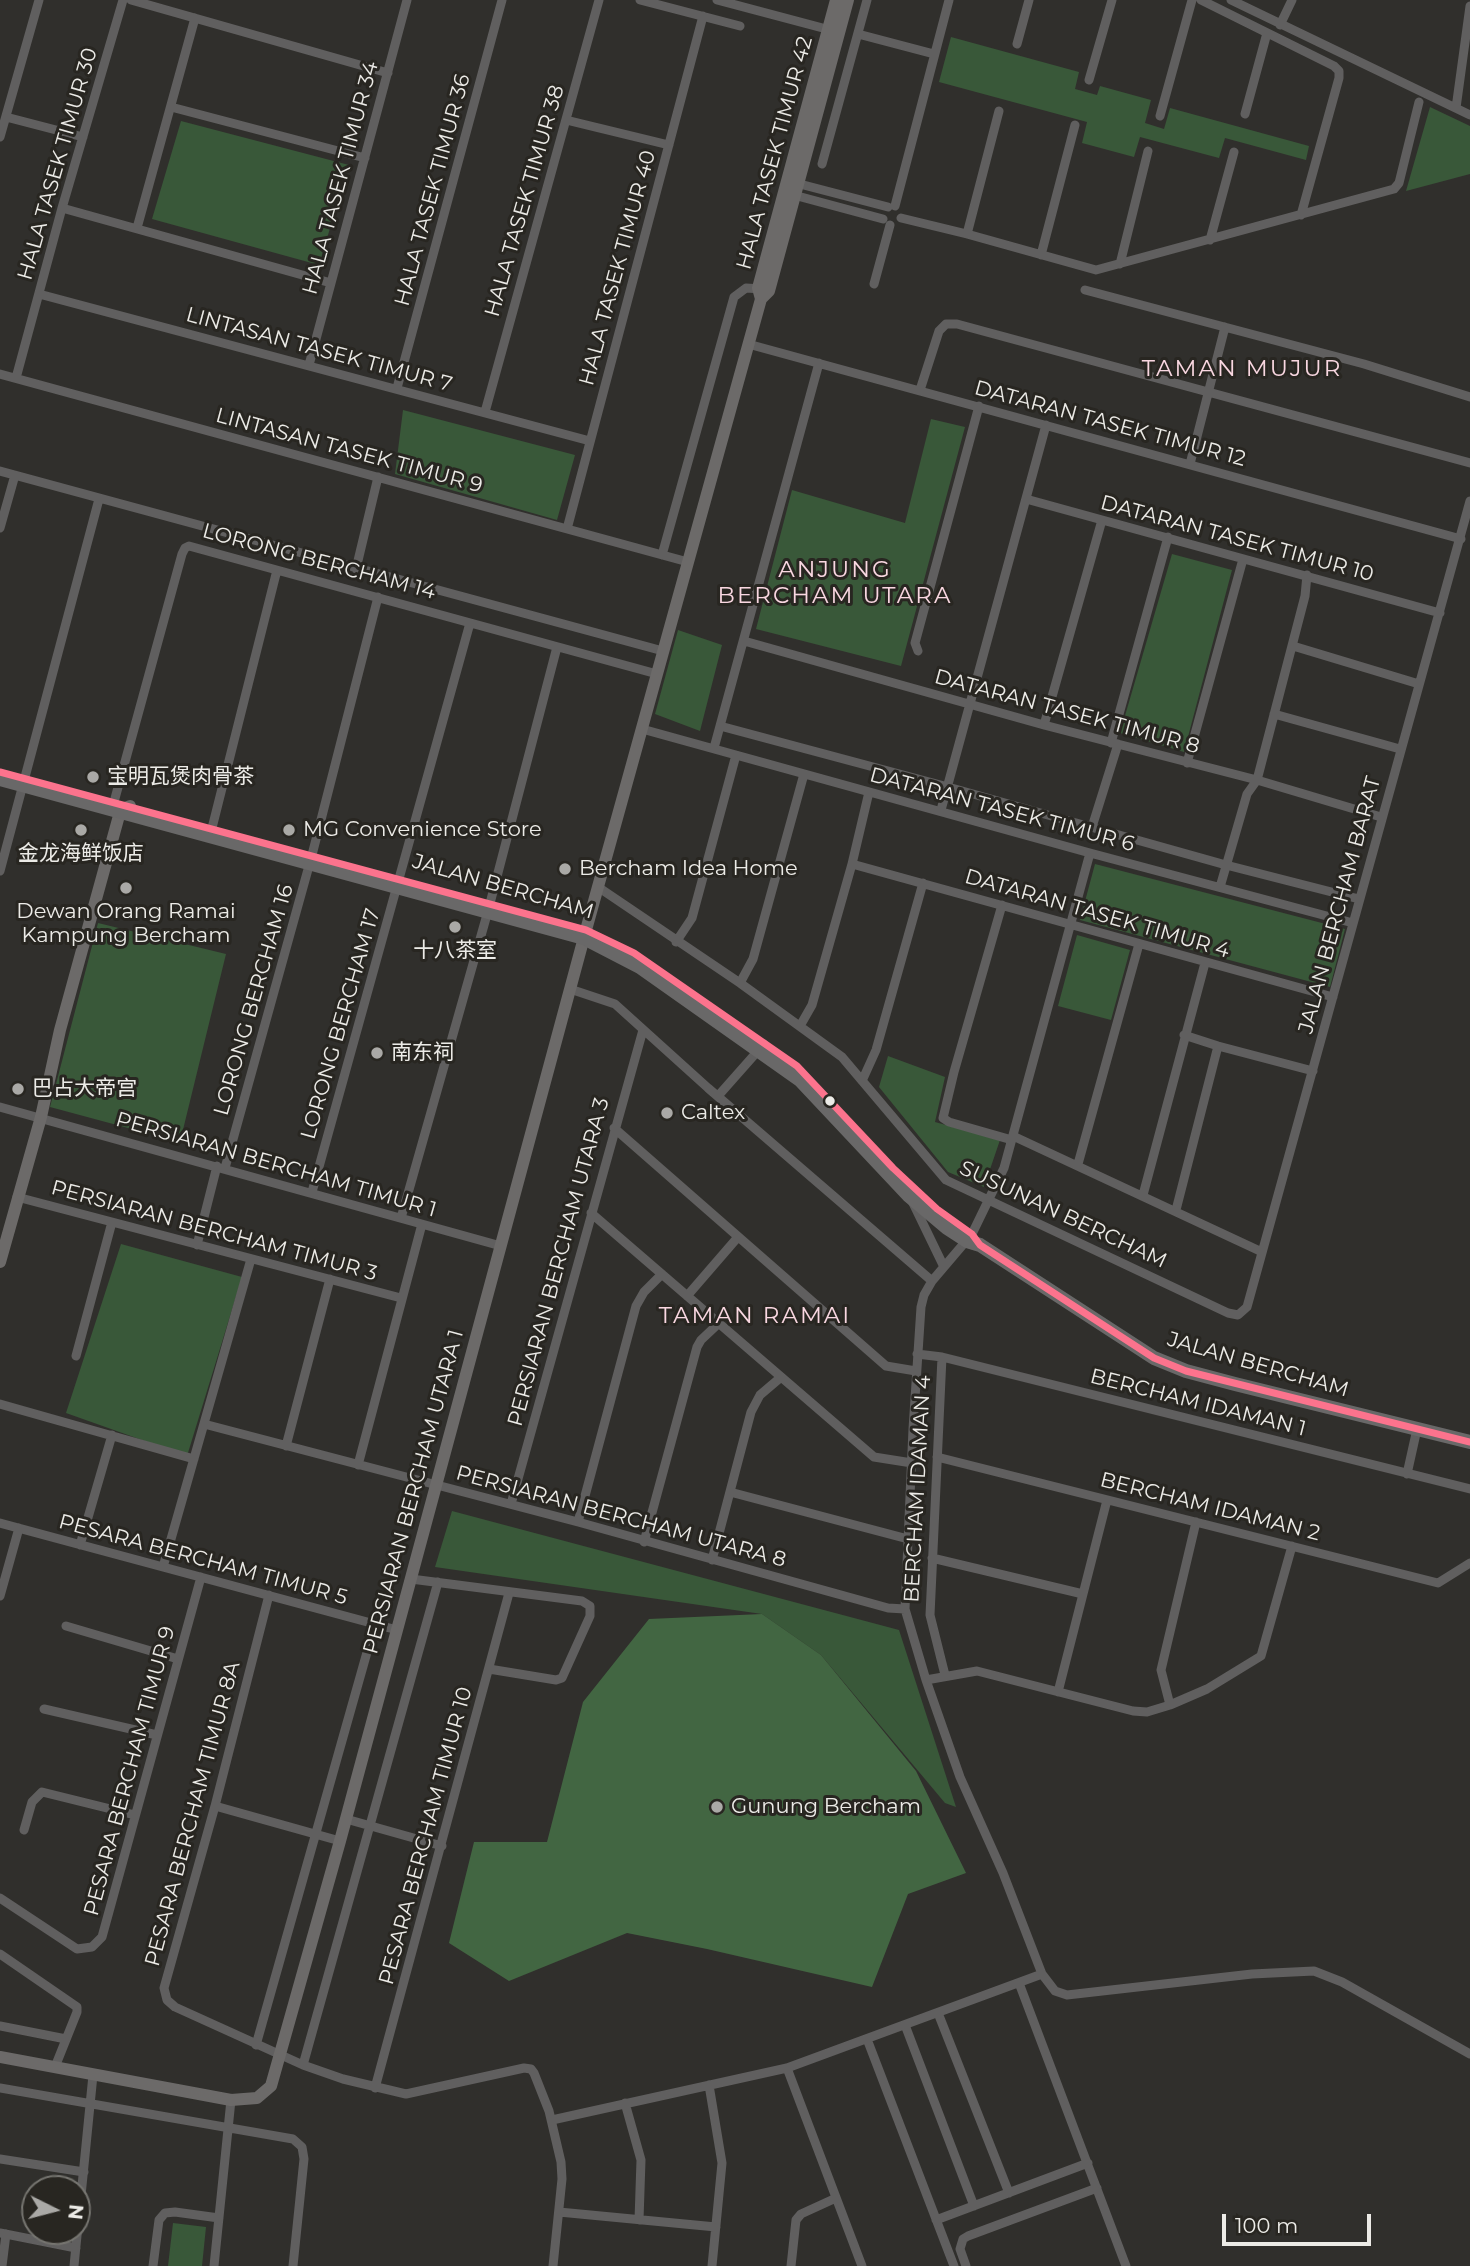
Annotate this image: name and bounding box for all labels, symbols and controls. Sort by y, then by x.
street label: HALA TASEK TIMUR 42 [732,34,818,272]
street label: HALA TASEK TIMUR 30 [13,45,103,283]
street label: HALA TASEK TIMUR 34 [298,59,384,297]
street label: HALA TASEK TIMUR 36 [390,71,476,309]
street label: HALA TASEK TIMUR 38 [480,82,570,320]
street label: HALA TASEK TIMUR 40 [574,148,662,388]
street label: LINTASAN TASEK TIMUR 7 [183,302,455,398]
district label: TAMAN MUJUR [1143,355,1341,383]
street label: DATARAN TASEK TIMUR 12 [972,376,1248,472]
street label: LINTASAN TASEK TIMUR 9 [213,403,485,499]
street label: DATARAN TASEK TIMUR 10 [1098,490,1376,588]
street label: LORONG BERCHAM 14 [200,519,438,605]
district label: ANJUNG BERCHAM UTARA [719,556,951,610]
street label: DATARAN TASEK TIMUR 8 [932,664,1202,760]
street label: DATARAN TASEK TIMUR 6 [867,763,1137,857]
place label: 宝明瓦煲肉骨茶 [107,764,254,790]
marker: 宝明瓦煲肉骨茶 [85,769,101,785]
street label: JALAN BERCHAM BARAT [1294,774,1386,1036]
place label: MG Convenience Store [303,817,542,843]
marker: 金龙海鲜饭店 [73,822,89,838]
marker: MG Convenience Store [281,822,297,838]
place label: 金龙海鲜饭店 [18,841,144,867]
street label: JALAN BERCHAM [409,849,597,925]
place label: Bercham Idea Home [579,856,798,882]
marker: Bercham Idea Home [557,861,573,877]
street label: DATARAN TASEK TIMUR 4 [962,864,1232,964]
marker: Dewan Orang Ramai Kampung Bercham [118,880,134,896]
street label: LORONG BERCHAM 16 [209,882,299,1118]
place label: Dewan Orang Ramai Kampung Bercham [16,899,236,949]
street label: LORONG BERCHAM 17 [296,906,386,1142]
marker: 十八茶室 [447,919,463,935]
place label: 十八茶室 [413,938,497,964]
place label: 南东祠 [391,1040,454,1066]
marker: 南东祠 [369,1045,385,1061]
place label: 巴占大帝宫 [32,1076,137,1102]
marker: 巴占大帝宫 [10,1081,26,1097]
unlabelled marker [823,1094,837,1108]
street label: PERSIARAN BERCHAM UTARA 3 [503,1095,615,1429]
place label: Caltex [681,1100,745,1126]
marker: Caltex [659,1105,675,1121]
street label: PERSIARAN BERCHAM TIMUR 1 [113,1107,439,1223]
street label: SUSUNAN BERCHAM [955,1156,1171,1274]
street label: PERSIARAN BERCHAM TIMUR 3 [48,1175,380,1287]
district label: TAMAN RAMAI [660,1302,850,1330]
street label: PERSIARAN BERCHAM UTARA 1 [358,1327,470,1657]
street label: JALAN BERCHAM [1164,1327,1352,1403]
street label: BERCHAM IDAMAN 1 [1088,1364,1308,1442]
street label: BERCHAM IDAMAN 4 [899,1375,937,1603]
street label: PERSIARAN BERCHAM UTARA 8 [453,1461,789,1573]
street label: BERCHAM IDAMAN 2 [1097,1467,1323,1547]
street label: PESARA BERCHAM TIMUR 5 [56,1509,350,1611]
street label: PESARA BERCHAM TIMUR 9 [79,1623,181,1919]
street label: PESARA BERCHAM TIMUR 8A [140,1659,246,1969]
street label: PESARA BERCHAM TIMUR 10 [374,1684,478,1988]
place label: Gunung Bercham [731,1794,921,1820]
marker: Gunung Bercham [709,1799,725,1815]
north arrow [21,2175,91,2245]
scale bar [1225,2200,1374,2244]
text: N [63,2203,88,2221]
text: 100 m [1235,2213,1298,2238]

